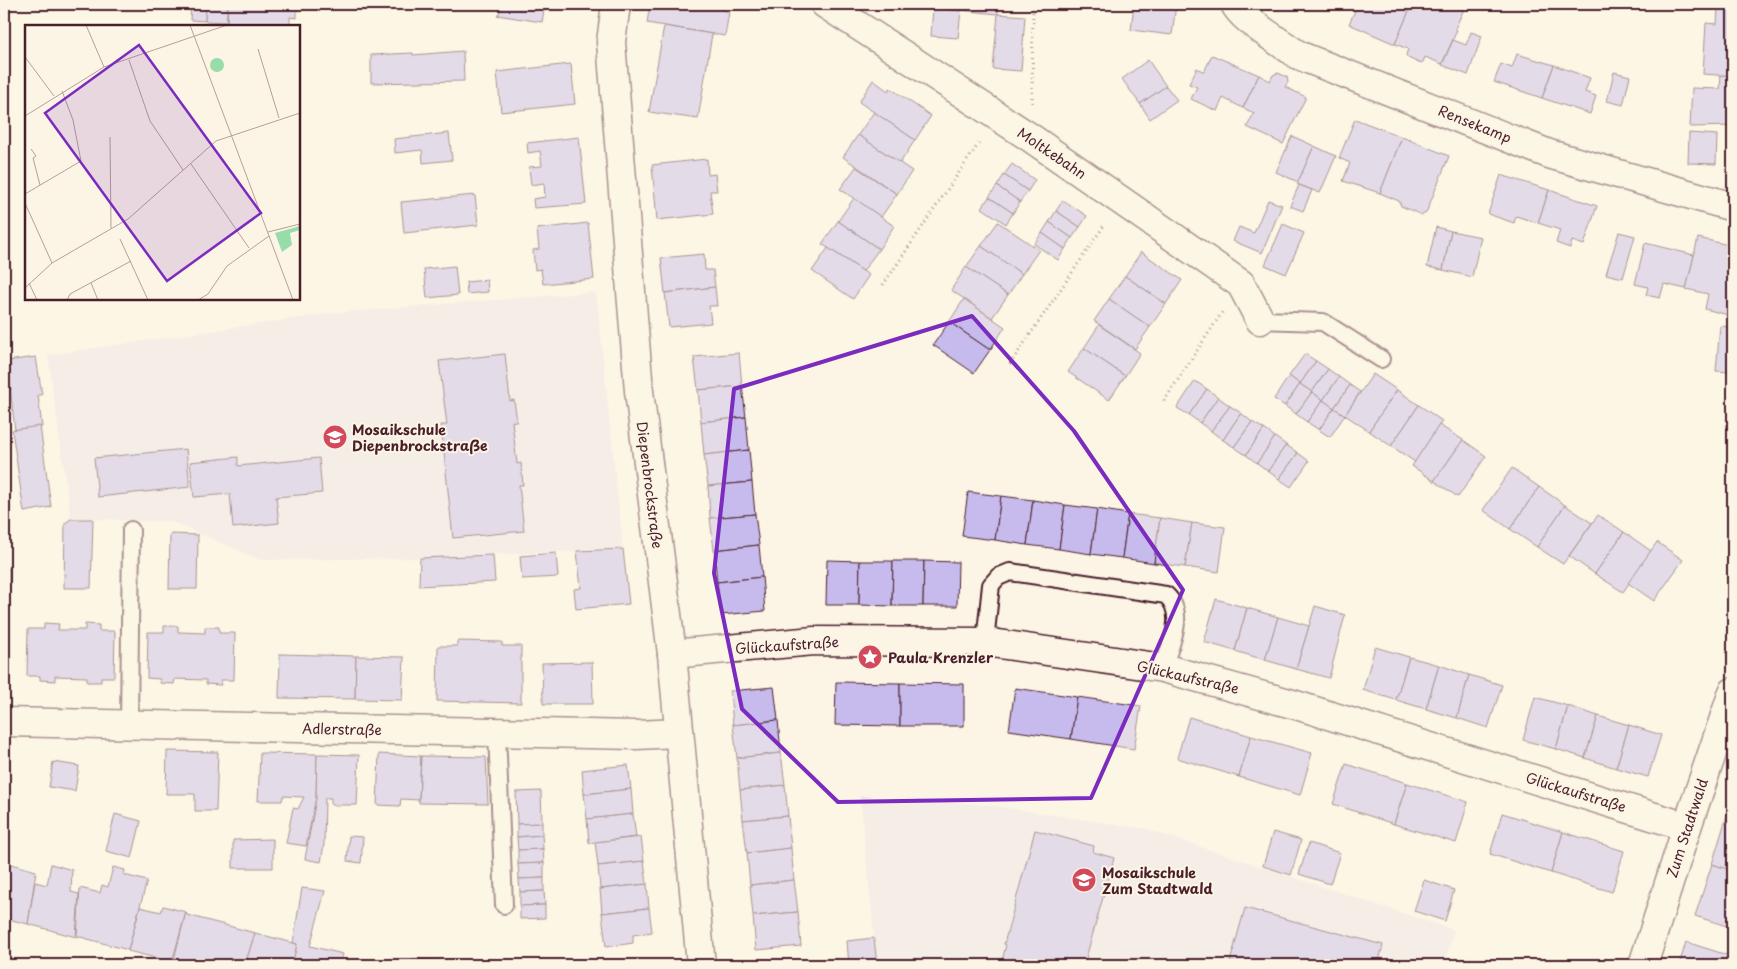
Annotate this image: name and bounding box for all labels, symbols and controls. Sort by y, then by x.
inset map [25,25,300,300]
street label: Rensekamp [1435,100,1515,148]
street label: Moltkebahn [1013,122,1091,184]
place label: Mosaikschule Diepenbrockstraße [352,419,488,456]
street label: Diepenbrockstraße [632,420,668,550]
school or university icon: Mosaikschule Diepenbrockstraße [322,424,348,450]
street label: Glückaufstraße [734,631,840,659]
place icon: Paula Krenzler [857,644,883,670]
place label: Paula Krenzler [888,647,994,668]
street label: Glückaufstraße [1135,655,1241,699]
street label: Adlerstraße [302,718,382,740]
street label: Glückaufstraße [1523,767,1629,817]
street label: Zum Stadtwald [1661,775,1713,880]
place label: Mosaikschule Zum Stadtwald [1102,862,1213,899]
school or university icon: Mosaikschule Zum Stadtwald [1071,867,1097,893]

